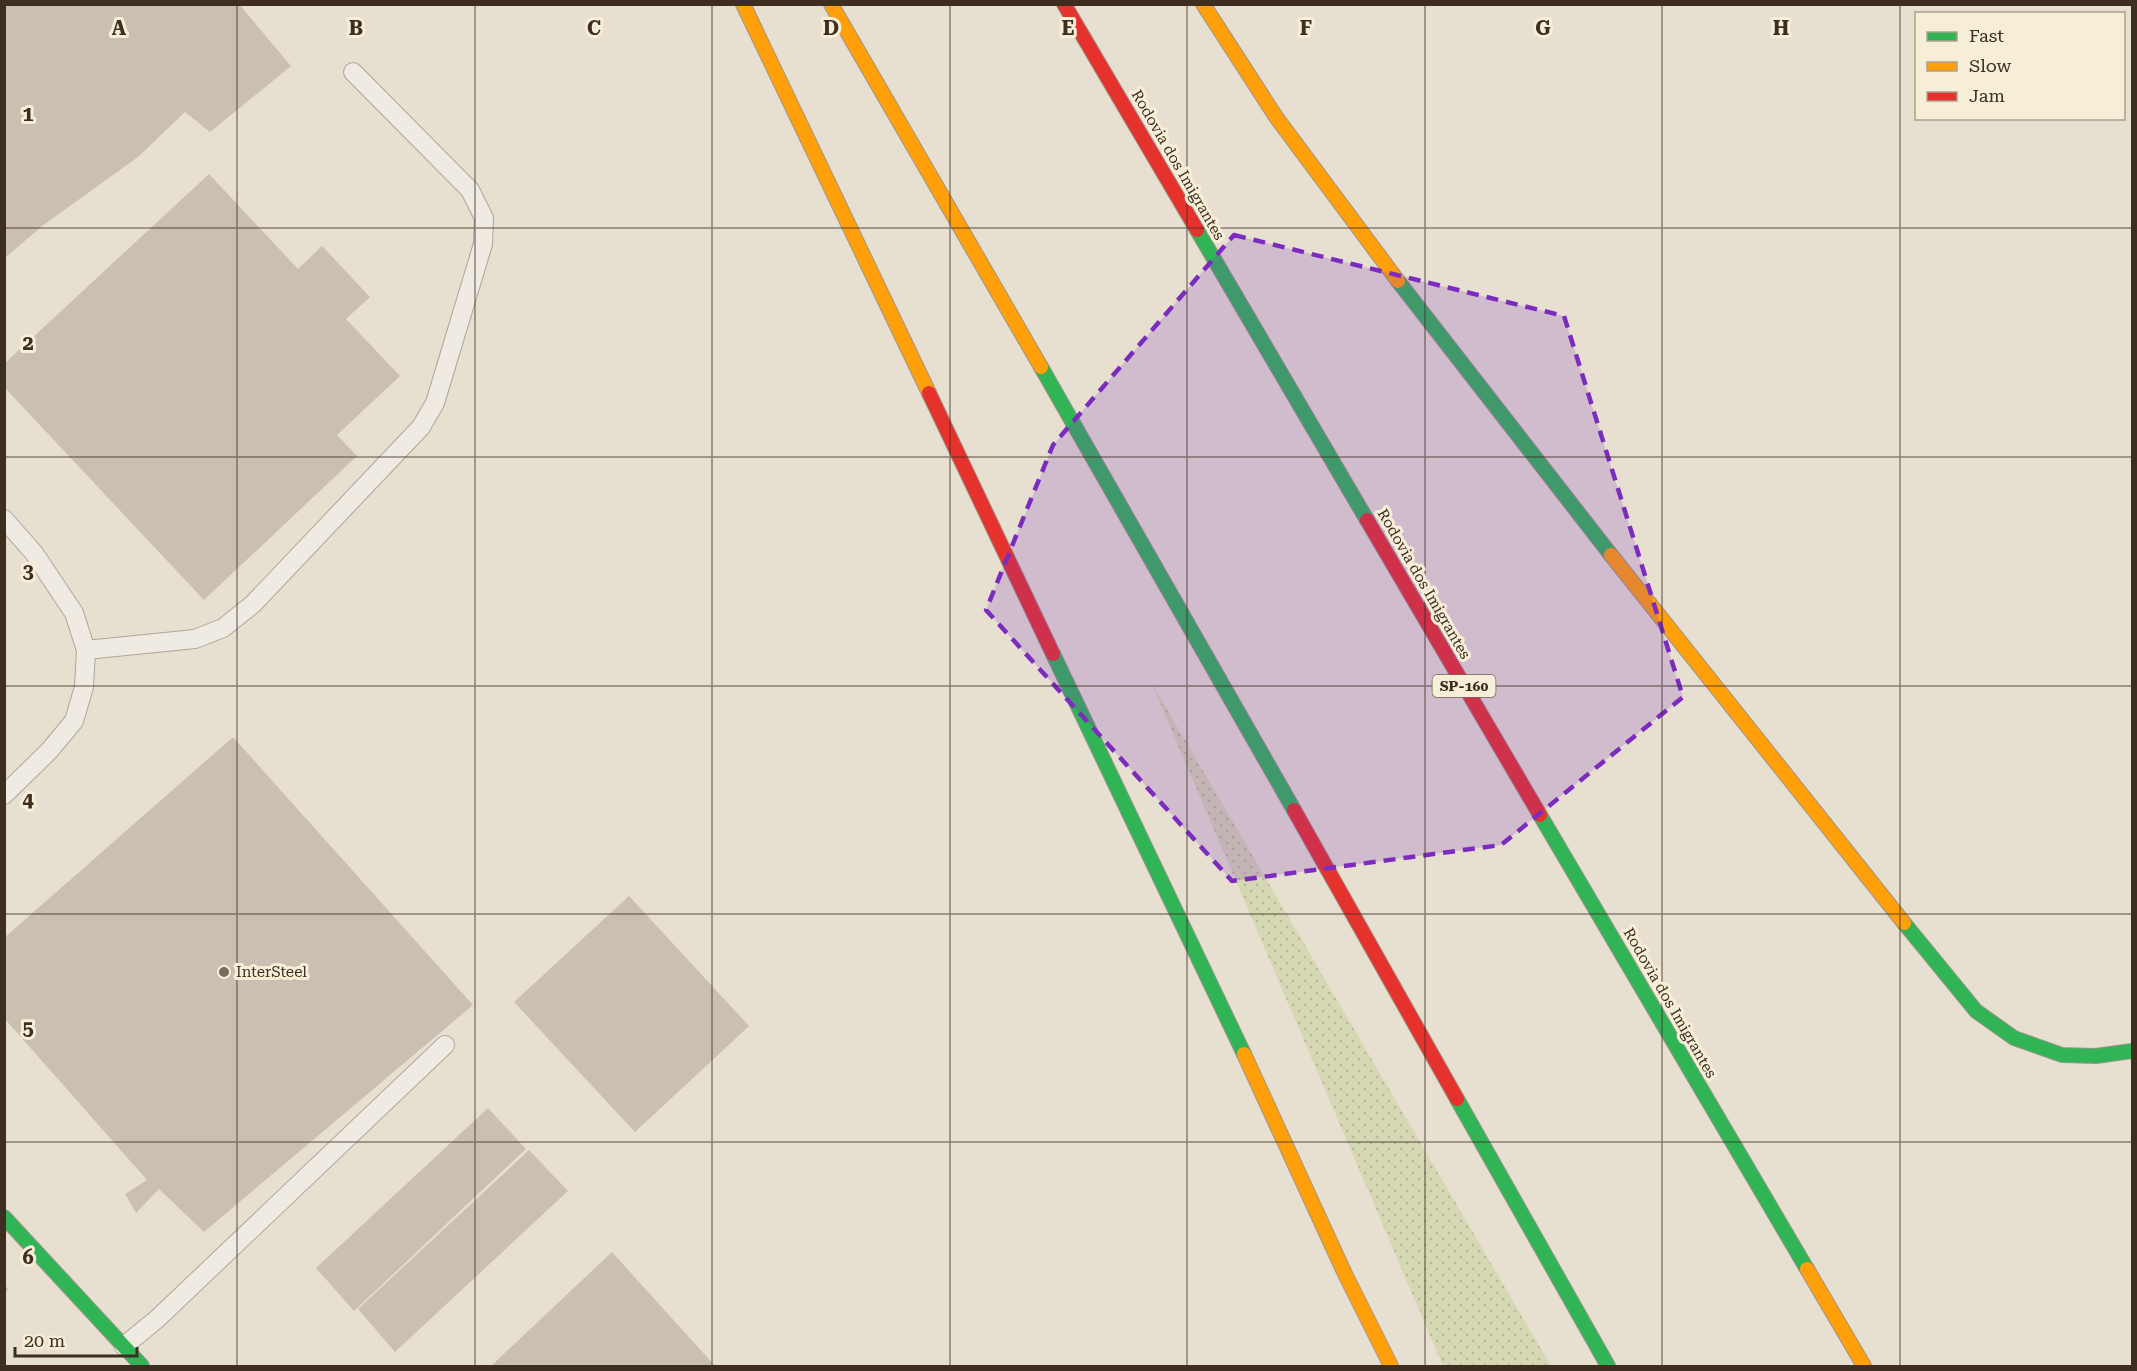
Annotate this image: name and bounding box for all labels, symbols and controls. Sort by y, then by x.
legend [1915,12,2125,120]
text: A [112,16,127,40]
text: B [349,16,363,40]
text: C [587,16,601,40]
text: D [823,16,839,40]
text: E [1062,16,1075,40]
text: F [1300,16,1312,40]
text: G [1535,16,1551,40]
text: H [1773,16,1789,40]
text: Fast [1969,25,2004,46]
text: Slow [1969,55,2011,76]
text: Jam [1969,85,2005,106]
street label: Rodovia dos Imigrantes [1128,87,1228,243]
text: 1 [22,102,34,126]
text: 2 [22,331,34,355]
street label: Rodovia dos Imigrantes [1374,506,1474,662]
text: 3 [22,559,34,583]
road number: SP-160 [1432,675,1496,697]
text: 4 [22,788,34,812]
street label: Rodovia dos Imigrantes [1620,925,1720,1081]
place label: InterSteel [236,963,307,981]
marker: InterSteel [217,965,231,979]
text: 5 [22,1016,34,1040]
text: 6 [22,1245,34,1269]
scale bar [15,1320,136,1358]
text: 20 m [24,1330,65,1351]

